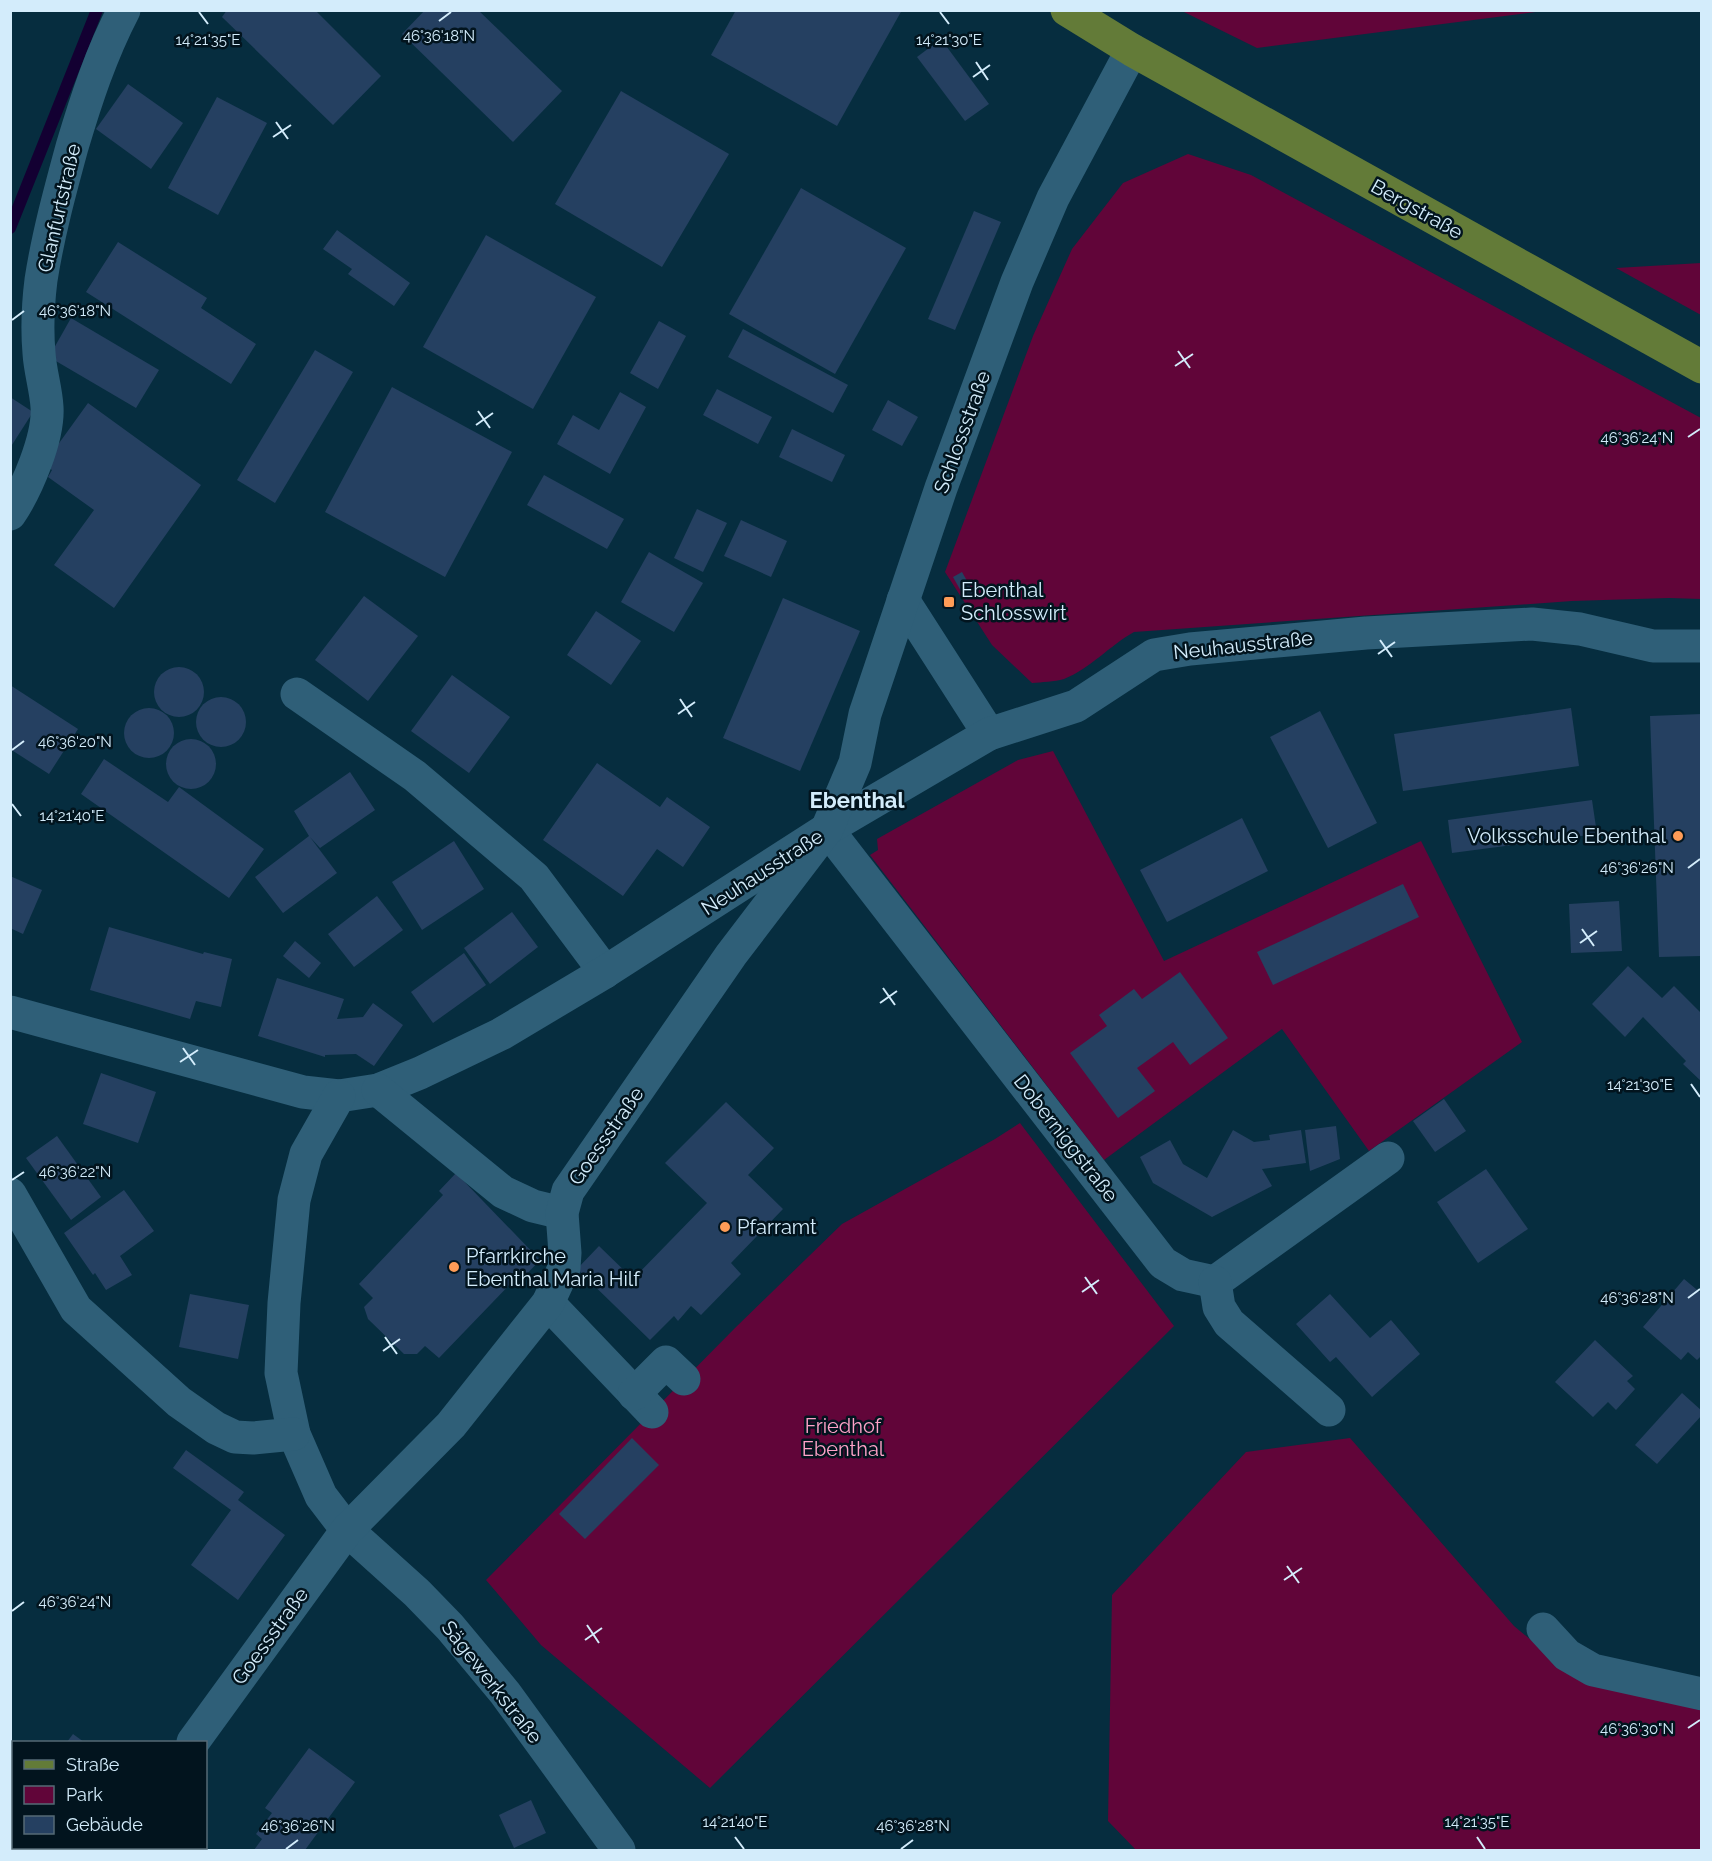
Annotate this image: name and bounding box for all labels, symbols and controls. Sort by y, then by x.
text: 46°36'18"N [403,27,475,45]
text: 14°21'35"E [176,31,240,49]
text: 14°21'30"E [916,31,982,49]
street label: Glanfurtstraße [33,141,86,275]
street label: Bergstraße [1367,174,1467,244]
text: 46°36'18"N [39,302,111,320]
street label: Schlossstraße [929,367,995,496]
text: 46°36'24"N [1601,429,1673,447]
place label: Ebenthal Schlosswirt [961,578,1067,625]
marker: Ebenthal Schlosswirt [942,595,956,609]
street label: Neuhausstraße [1172,626,1314,664]
text: 46°36'20"N [38,733,112,751]
district label: Ebenthal [810,787,905,813]
text: 14°21'40"E [40,807,104,825]
street label: Neuhausstraße [697,824,827,920]
place label: Volksschule Ebenthal [1467,824,1667,848]
marker: Volksschule Ebenthal [1671,829,1685,843]
text: 46°36'26"N [1600,859,1674,877]
street label: Doberniggstraße [1009,1070,1123,1207]
text: 14°21'30"E [1607,1076,1673,1094]
street label: Goessstraße [563,1082,649,1190]
text: 46°36'22"N [39,1163,111,1181]
place label: Pfarramt [737,1215,817,1239]
marker: Pfarramt [718,1220,732,1234]
place label: Pfarrkirche Ebenthal Maria Hilf [466,1244,641,1291]
marker: Pfarrkirche Ebenthal Maria Hilf [447,1260,461,1274]
text: 46°36'28"N [1600,1289,1674,1307]
park label: Friedhof Ebenthal [802,1414,885,1461]
street label: Goessstraße [227,1583,313,1689]
text: 46°36'24"N [39,1593,111,1611]
street label: Sägewerkstraße [437,1616,548,1748]
text: 46°36'30"N [1600,1720,1674,1738]
legend [12,1741,207,1849]
text: Straße [66,1754,120,1775]
text: Park [66,1784,103,1805]
text: 14°21'40"E [703,1813,767,1831]
text: 14°21'35"E [1445,1813,1509,1831]
text: Gebäude [66,1814,143,1835]
text: 46°36'26"N [261,1817,335,1835]
text: 46°36'28"N [876,1817,950,1835]

